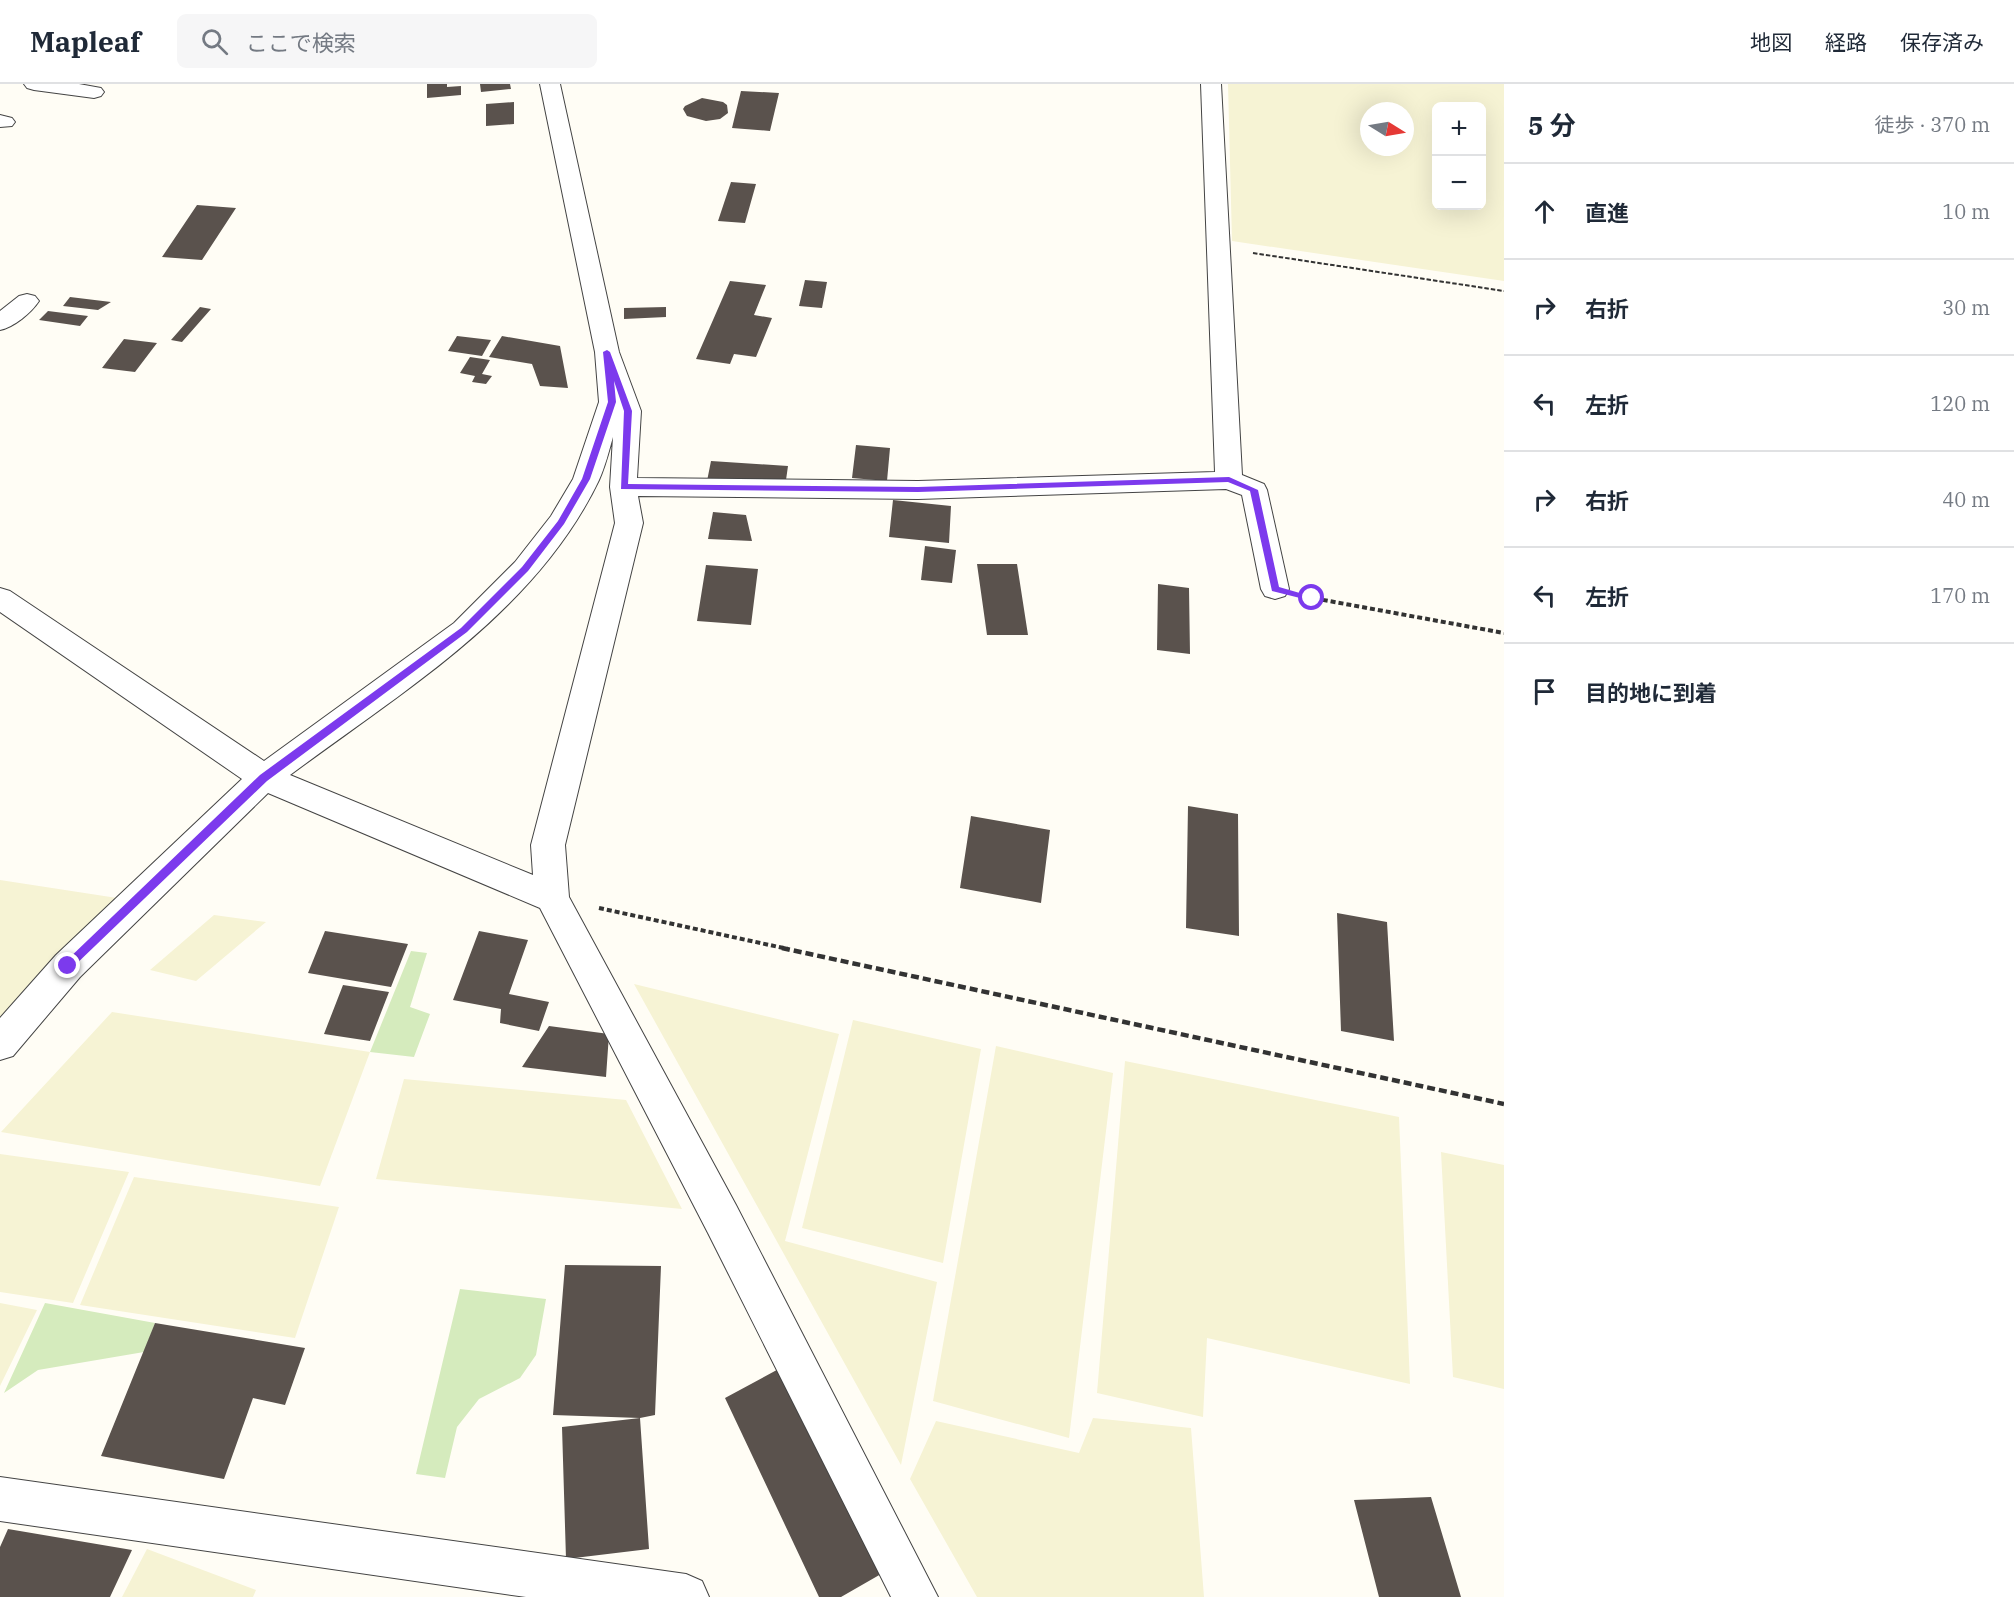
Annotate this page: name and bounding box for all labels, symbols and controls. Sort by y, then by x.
search box [177,14,597,68]
text: Mapleaf [30,23,141,60]
icon: search [198,25,231,58]
text: ここで検索 [246,28,356,57]
text: 地図 [1750,28,1792,56]
text: 経路 [1825,28,1867,56]
text: 保存済み [1900,28,1984,56]
north arrow [1360,102,1414,156]
map controls [1432,102,1486,210]
button: + [1432,102,1486,156]
text: 5 分 [1528,108,1576,142]
text: 徒歩 · 370 m [1875,111,1990,138]
button: − [1432,156,1486,210]
icon: ahead [1528,195,1561,228]
text: 直進 [1585,198,1629,227]
text: 10 m [1942,198,1990,225]
icon: right [1528,291,1561,324]
text: 右折 [1585,294,1629,323]
text: 30 m [1942,294,1990,321]
icon: left [1528,387,1561,420]
text: 左折 [1585,390,1629,419]
text: 120 m [1930,390,1990,417]
icon: right [1528,483,1561,516]
text: 右折 [1585,486,1629,515]
text: 40 m [1942,486,1990,513]
icon: left [1528,579,1561,612]
text: 左折 [1585,582,1629,611]
text: 170 m [1930,582,1990,609]
route start [1298,584,1324,610]
icon: arrive [1528,675,1561,708]
text: 目的地に到着 [1585,678,1717,707]
route end [54,952,80,978]

